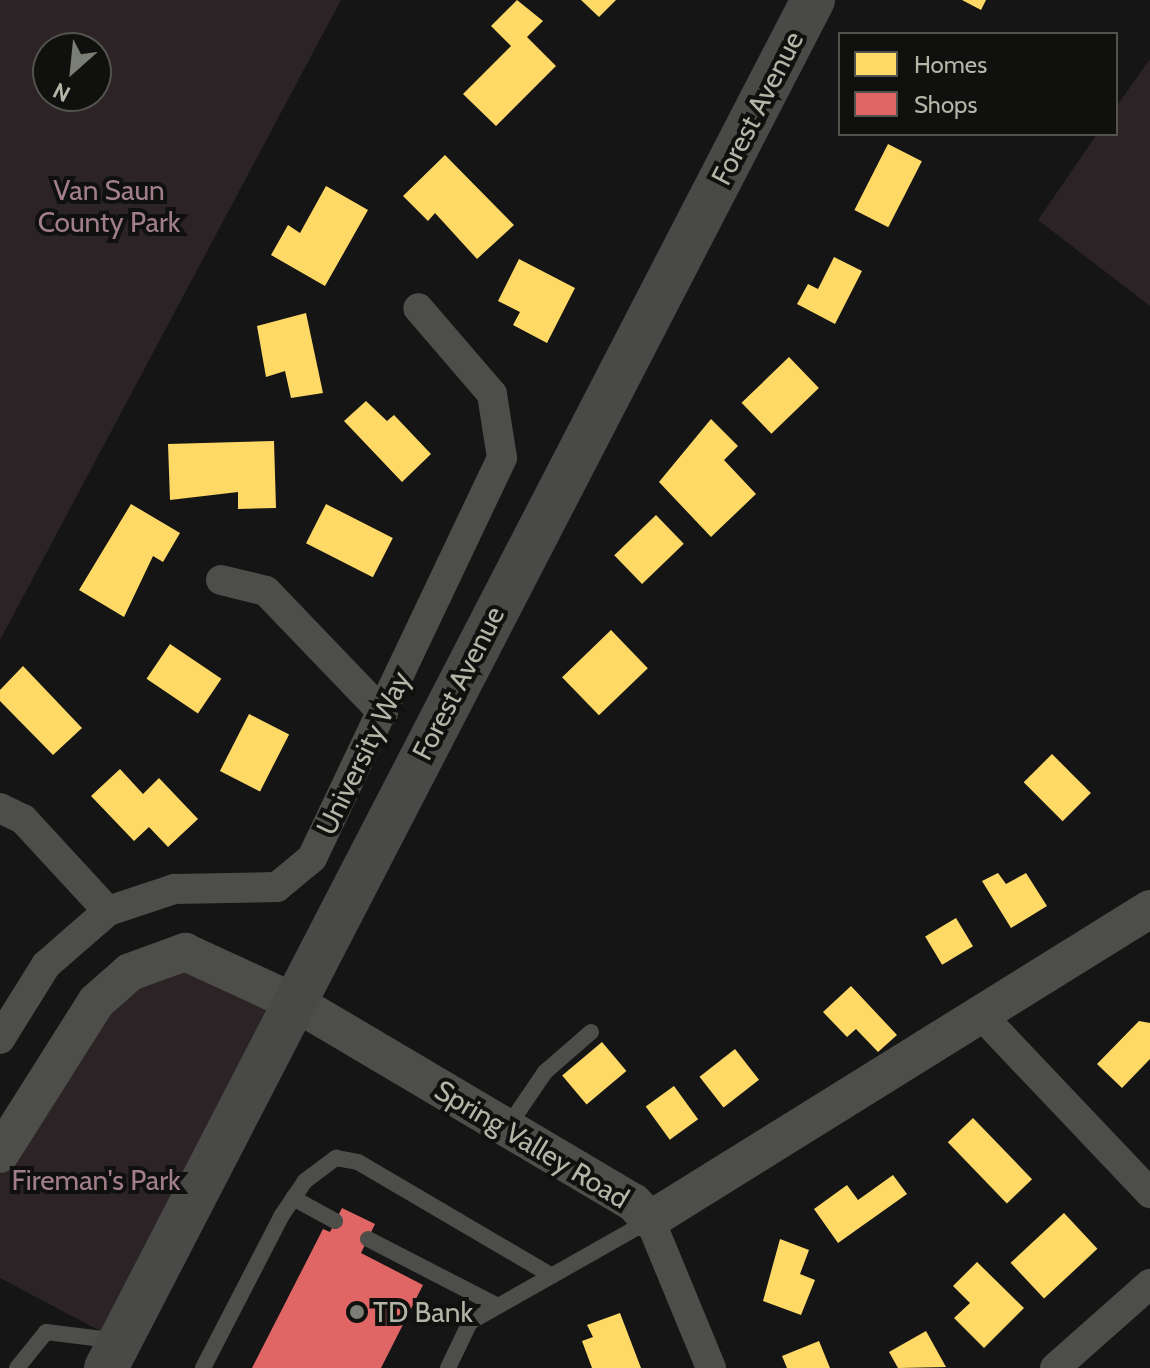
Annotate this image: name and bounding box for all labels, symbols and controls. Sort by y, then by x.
street label: Forest Avenue [704,26,810,190]
north arrow [32,32,112,112]
legend [838,32,1118,136]
text: Homes [914,50,987,79]
text: N [49,76,75,108]
text: Shops [914,90,977,119]
park label: Van Saun County Park [38,173,180,239]
street label: Forest Avenue [405,601,511,765]
street label: University Way [309,666,417,840]
street label: Spring Valley Road [429,1073,635,1215]
park label: Fireman's Park [11,1163,181,1197]
place label: TD Bank [373,1295,473,1329]
marker: TD Bank [348,1303,366,1321]

